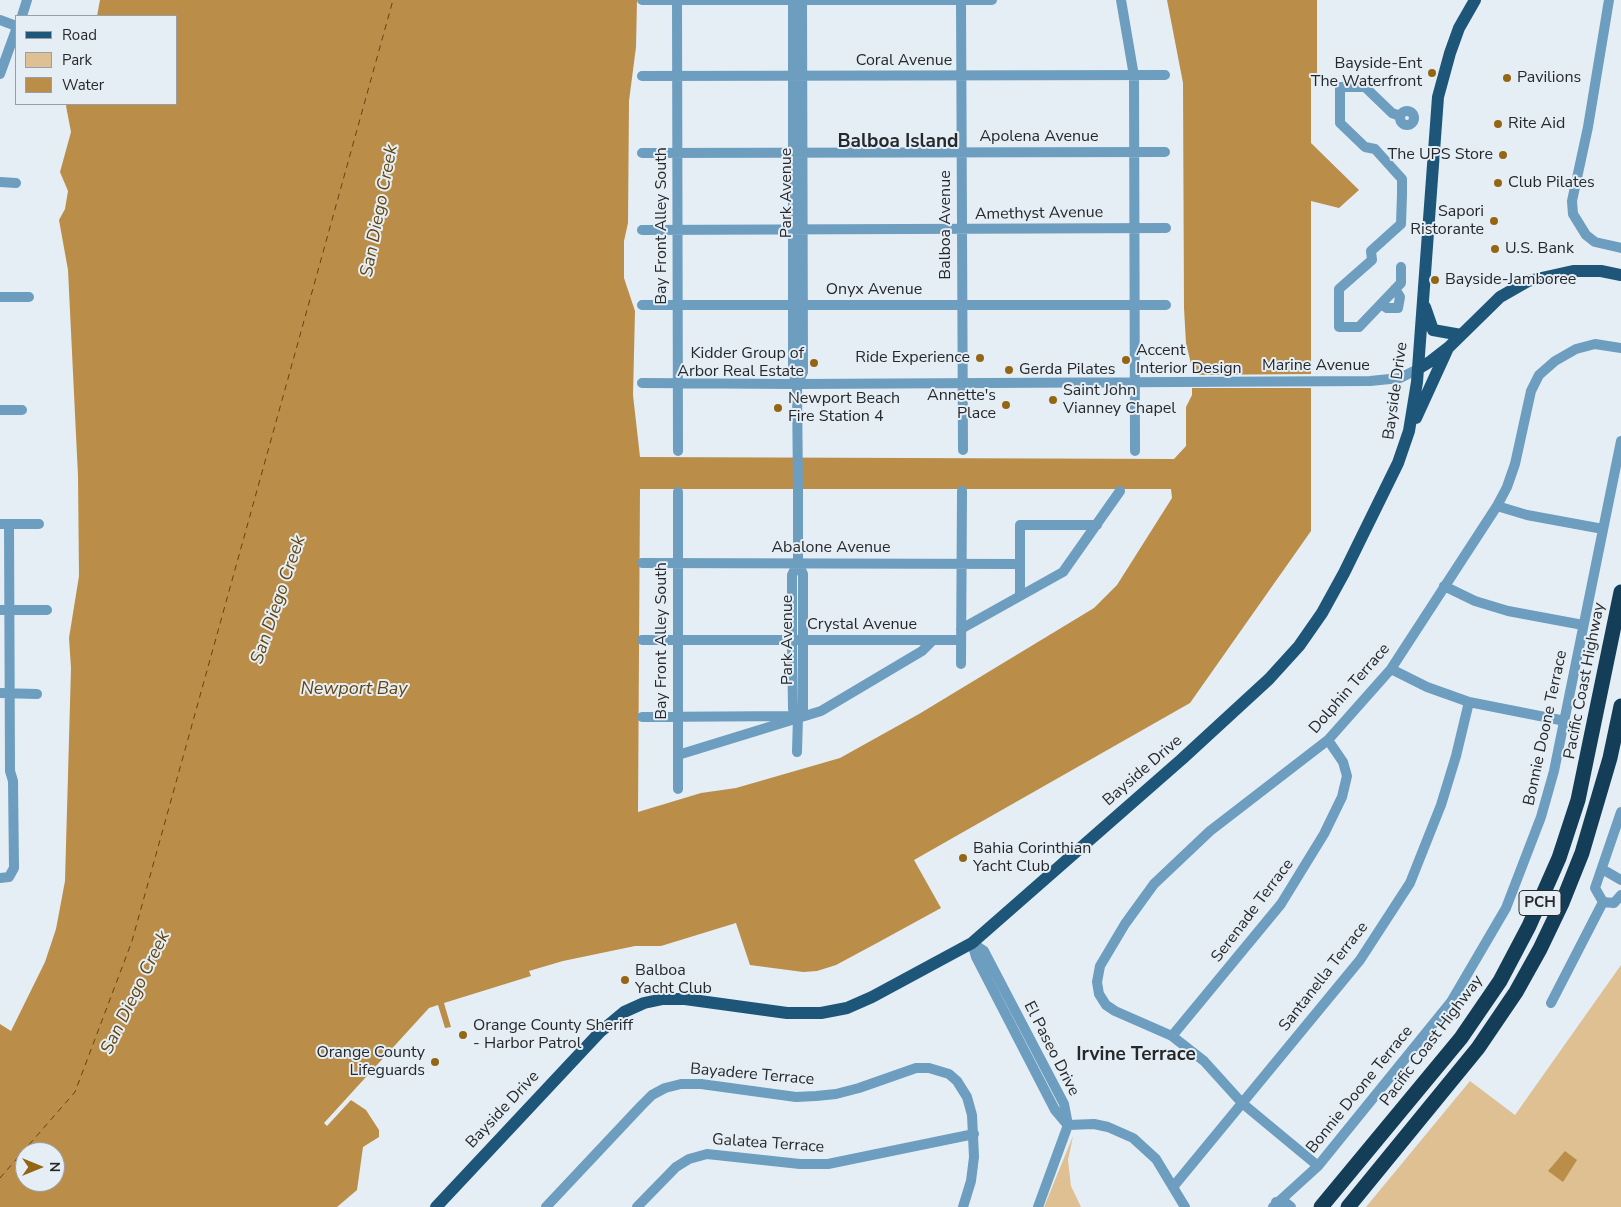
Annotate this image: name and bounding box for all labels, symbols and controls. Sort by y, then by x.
legend [15,15,178,105]
text: Road [62,25,97,45]
text: Park [62,50,92,70]
street label: Coral Avenue [856,51,952,71]
place label: Bayside-Ent The Waterfront [1311,54,1422,92]
marker: Bayside-Ent The Waterfront [1426,67,1438,79]
place label: Pavilions [1517,68,1581,88]
marker: Pavilions [1501,72,1513,84]
text: Water [62,75,104,95]
place label: Rite Aid [1508,114,1565,134]
marker: Rite Aid [1492,118,1504,130]
street label: Apolena Avenue [979,127,1099,147]
district label: Balboa Island [838,131,958,153]
water label: San Diego Creek [357,143,403,279]
place label: The UPS Store [1388,145,1493,165]
street label: Bay Front Alley South [652,147,672,305]
street label: Park Avenue [777,148,797,238]
marker: The UPS Store [1497,149,1509,161]
street label: Balboa Avenue [936,170,956,280]
place label: Club Pilates [1508,173,1595,193]
marker: Club Pilates [1492,177,1504,189]
place label: Sapori Ristorante [1410,202,1484,240]
street label: Amethyst Avenue [975,203,1103,225]
marker: Sapori Ristorante [1488,215,1500,227]
place label: U.S. Bank [1505,239,1574,259]
marker: U.S. Bank [1489,243,1501,255]
place label: Bayside-Jamboree [1445,270,1576,290]
marker: Bayside-Jamboree [1429,274,1441,286]
street label: Onyx Avenue [826,280,922,300]
place label: Accent Interior Design [1136,341,1242,379]
street label: Bayside Drive [1380,341,1412,441]
place label: Kidder Group of Arbor Real Estate [677,344,804,382]
place label: Ride Experience [855,348,970,368]
marker: Ride Experience [974,352,986,364]
marker: Accent Interior Design [1120,354,1132,366]
street label: Marine Avenue [1262,356,1370,376]
marker: Kidder Group of Arbor Real Estate [808,357,820,369]
place label: Gerda Pilates [1019,360,1115,380]
marker: Gerda Pilates [1003,364,1015,376]
place label: Saint John Vianney Chapel [1063,381,1176,419]
place label: Annette's Place [927,386,996,424]
place label: Newport Beach Fire Station 4 [788,389,900,427]
marker: Saint John Vianney Chapel [1047,394,1059,406]
marker: Annette's Place [1000,399,1012,411]
marker: Newport Beach Fire Station 4 [772,402,784,414]
water label: San Diego Creek [247,533,311,667]
street label: Abalone Avenue [771,538,891,558]
street label: Bay Front Alley South [652,562,672,720]
street label: Park Avenue [778,595,798,685]
street label: Pacific Coast Highway [1560,601,1610,761]
street label: Crystal Avenue [807,615,917,635]
street label: Dolphin Terrace [1306,640,1394,738]
street label: Bonnie Doone Terrace [1520,649,1572,807]
water label: Newport Bay [300,679,408,701]
street label: Bayside Drive [1099,731,1187,811]
place label: Bahia Corinthian Yacht Club [973,839,1091,877]
marker: Bahia Corinthian Yacht Club [957,852,969,864]
street label: Serenade Terrace [1208,855,1298,967]
road number: PCH [1519,890,1561,916]
street label: Santanella Terrace [1275,918,1373,1036]
water label: San Diego Creek [97,928,175,1058]
place label: Balboa Yacht Club [635,961,712,999]
street label: Pacific Coast Highway [1377,972,1487,1110]
marker: Balboa Yacht Club [619,974,631,986]
street label: El Paseo Drive [1019,999,1083,1099]
place label: Orange County Sheriff - Harbor Patrol [473,1016,633,1054]
street label: Bonnie Doone Terrace [1303,1023,1417,1157]
marker: Orange County Sheriff - Harbor Patrol [457,1029,469,1041]
place label: Orange County Lifeguards [316,1043,425,1081]
district label: Irvine Terrace [1076,1044,1196,1066]
marker: Orange County Lifeguards [429,1056,441,1068]
street label: Bayadere Terrace [689,1060,815,1090]
street label: Bayside Drive [462,1067,544,1153]
street label: Galatea Terrace [711,1131,825,1157]
north arrow [15,1142,65,1192]
text: N [45,1162,64,1172]

